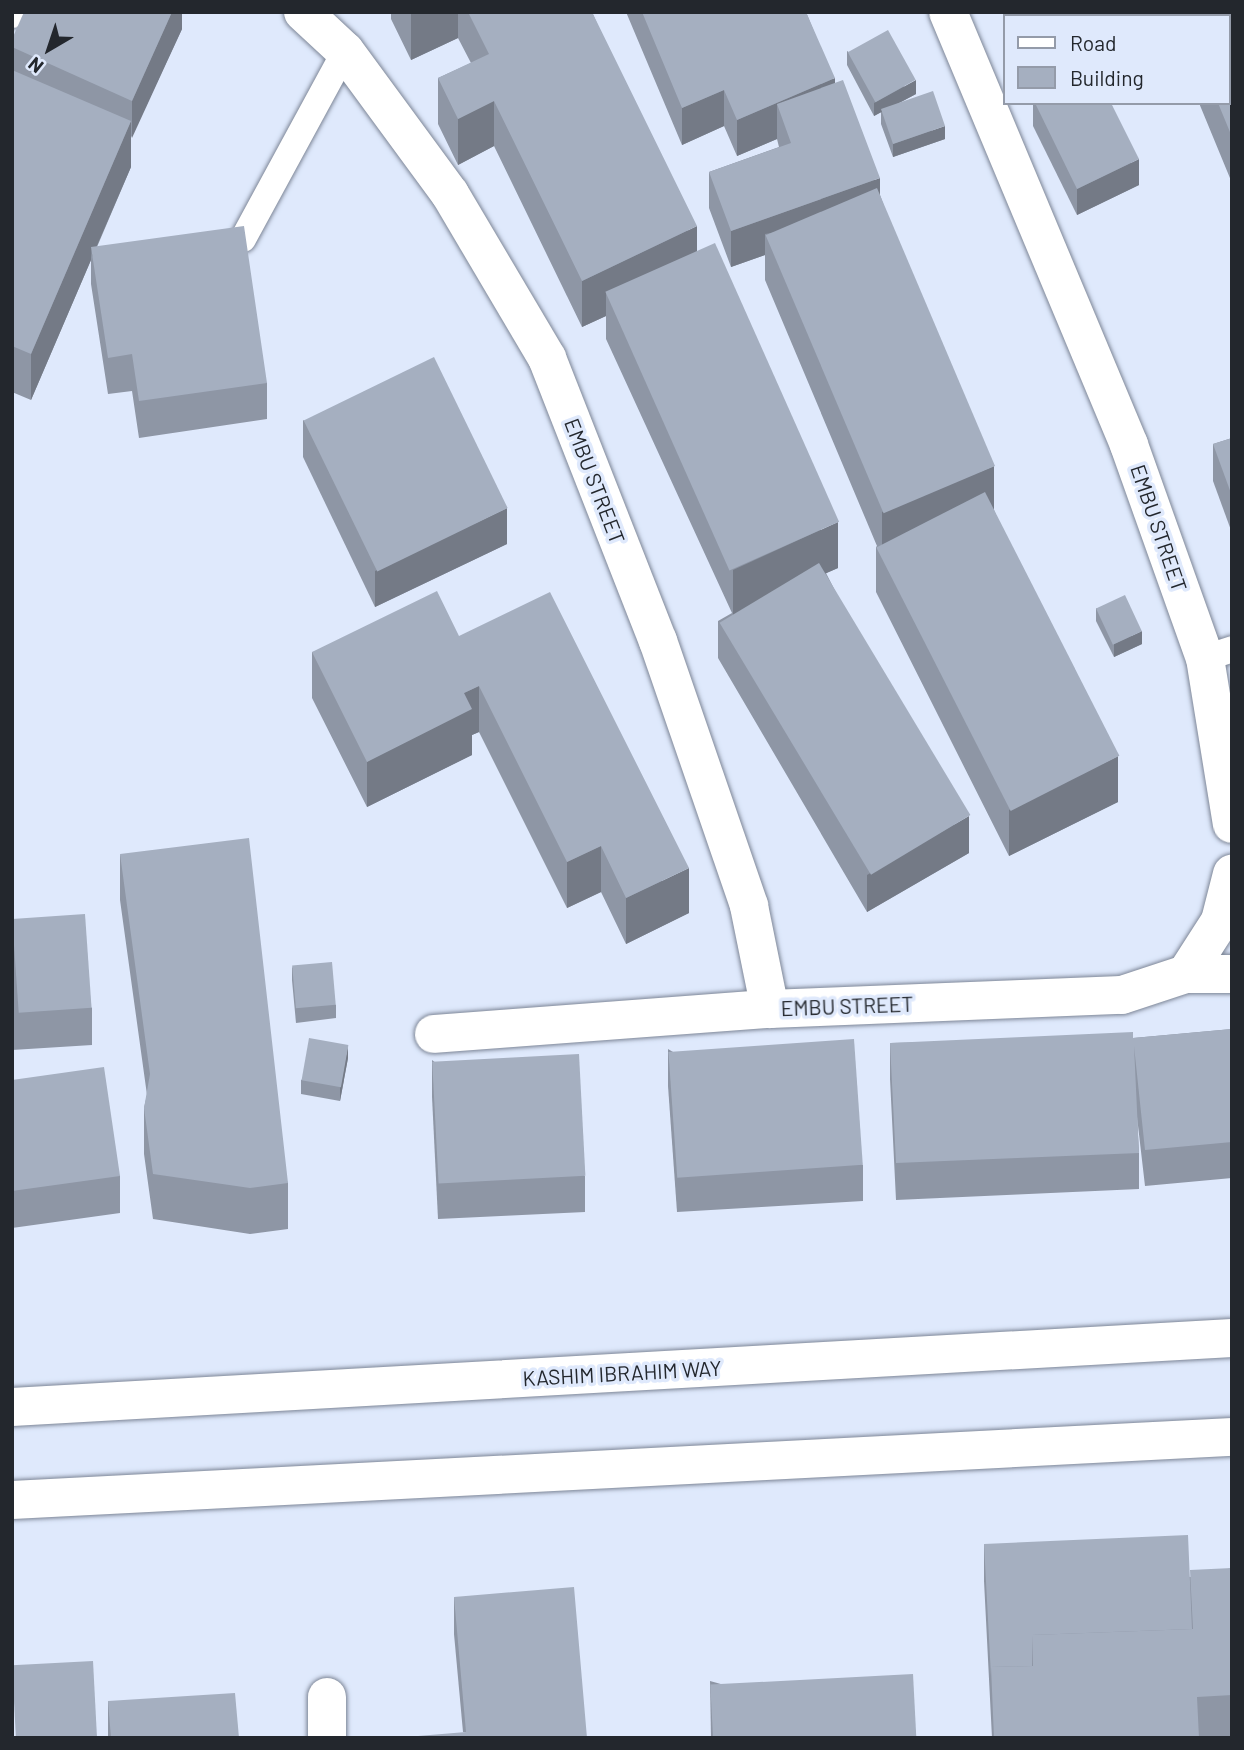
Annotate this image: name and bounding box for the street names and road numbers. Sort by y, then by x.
street label: EMBU STREET [559,415,631,547]
street label: EMBU STREET [1125,461,1193,595]
street label: EMBU STREET [780,991,914,1021]
street label: KASHIM IBRAHIM WAY [522,1355,722,1391]

